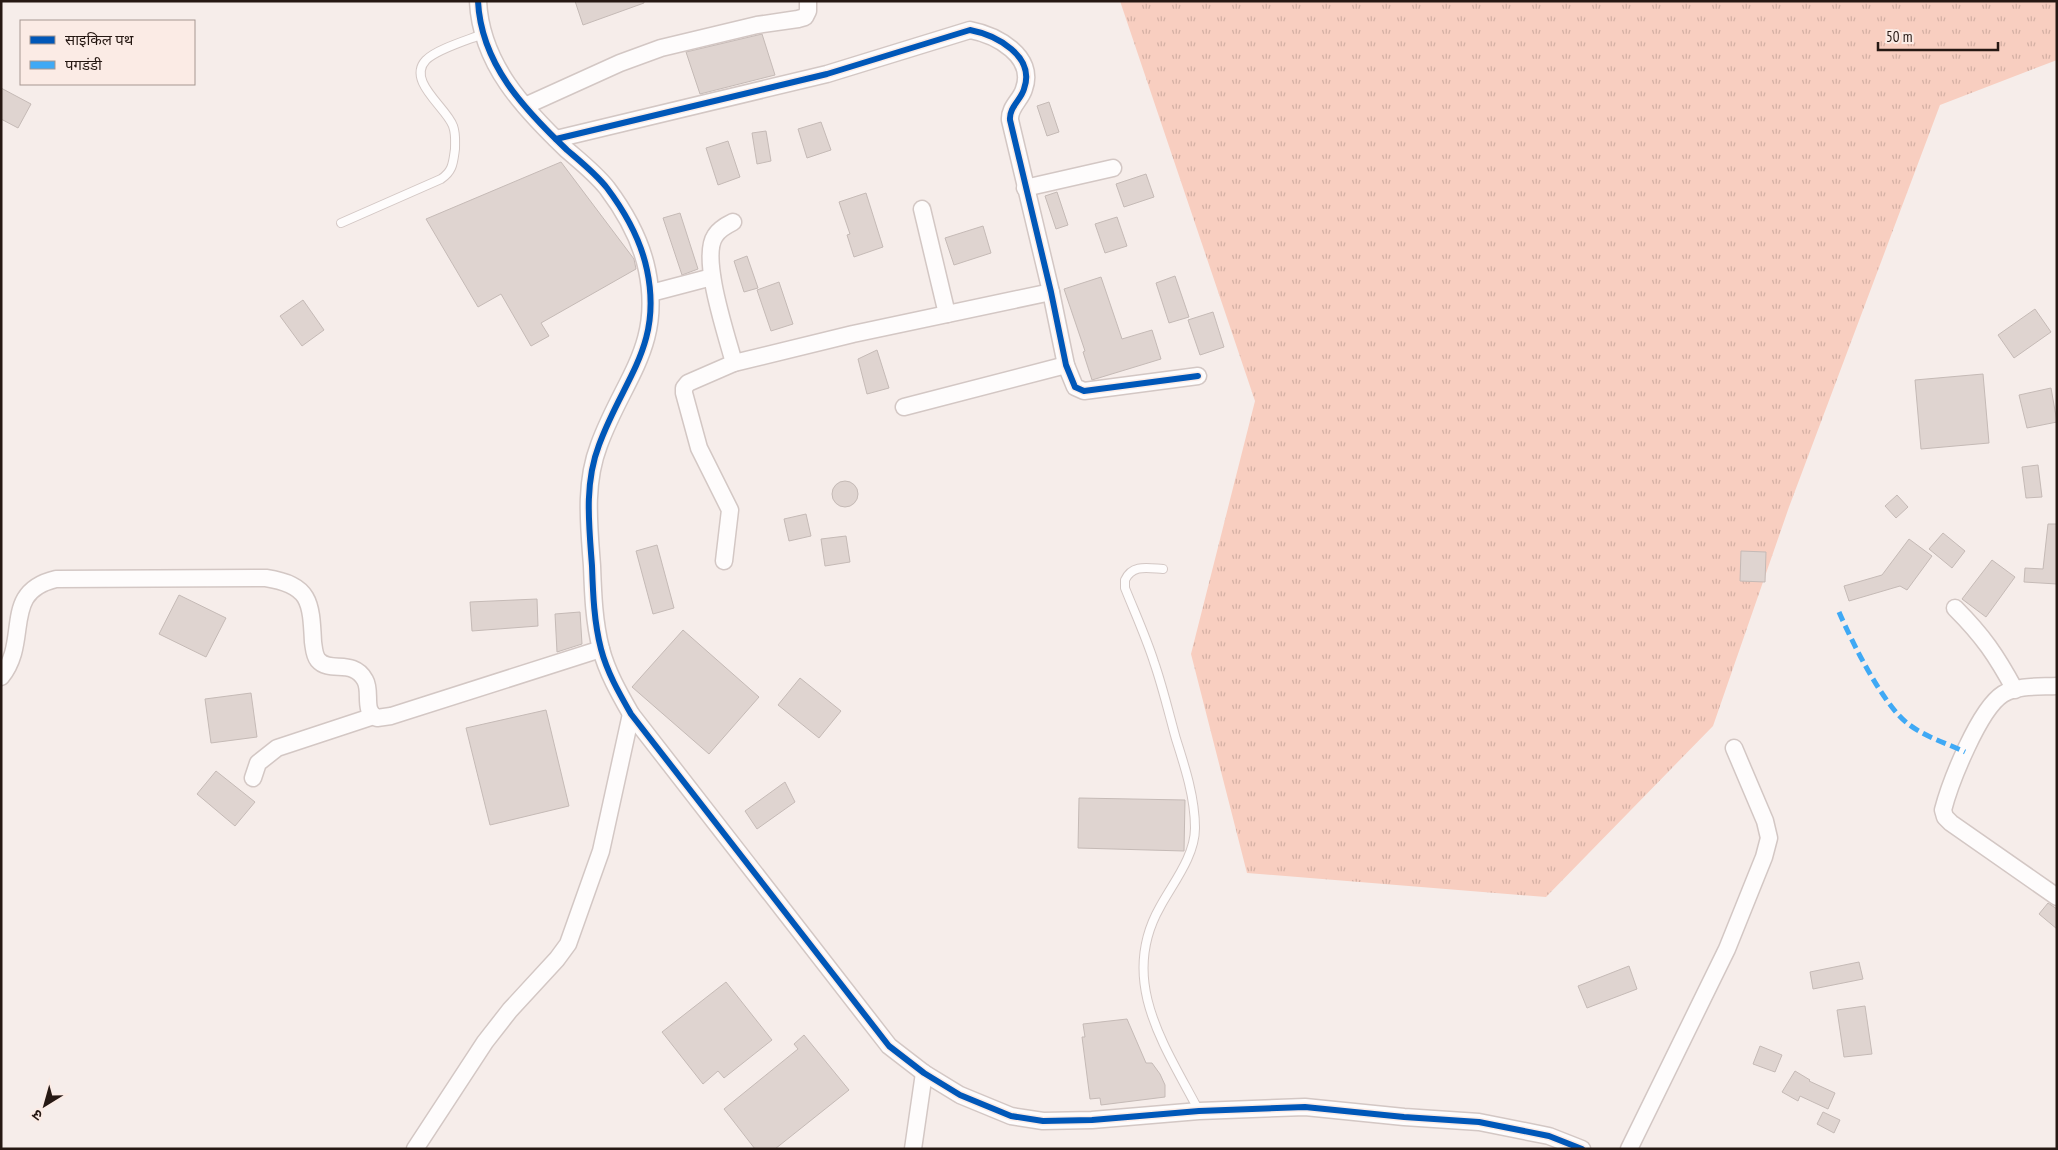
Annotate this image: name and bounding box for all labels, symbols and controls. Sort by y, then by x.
legend [20,20,195,85]
scale bar [1878,20,1998,52]
text: 50 m [1886,27,1912,46]
text: साइकिल पथ [65,30,134,49]
text: पगडंडी [65,55,103,74]
north arrow [20,1080,70,1130]
text: उ [28,1105,46,1125]

